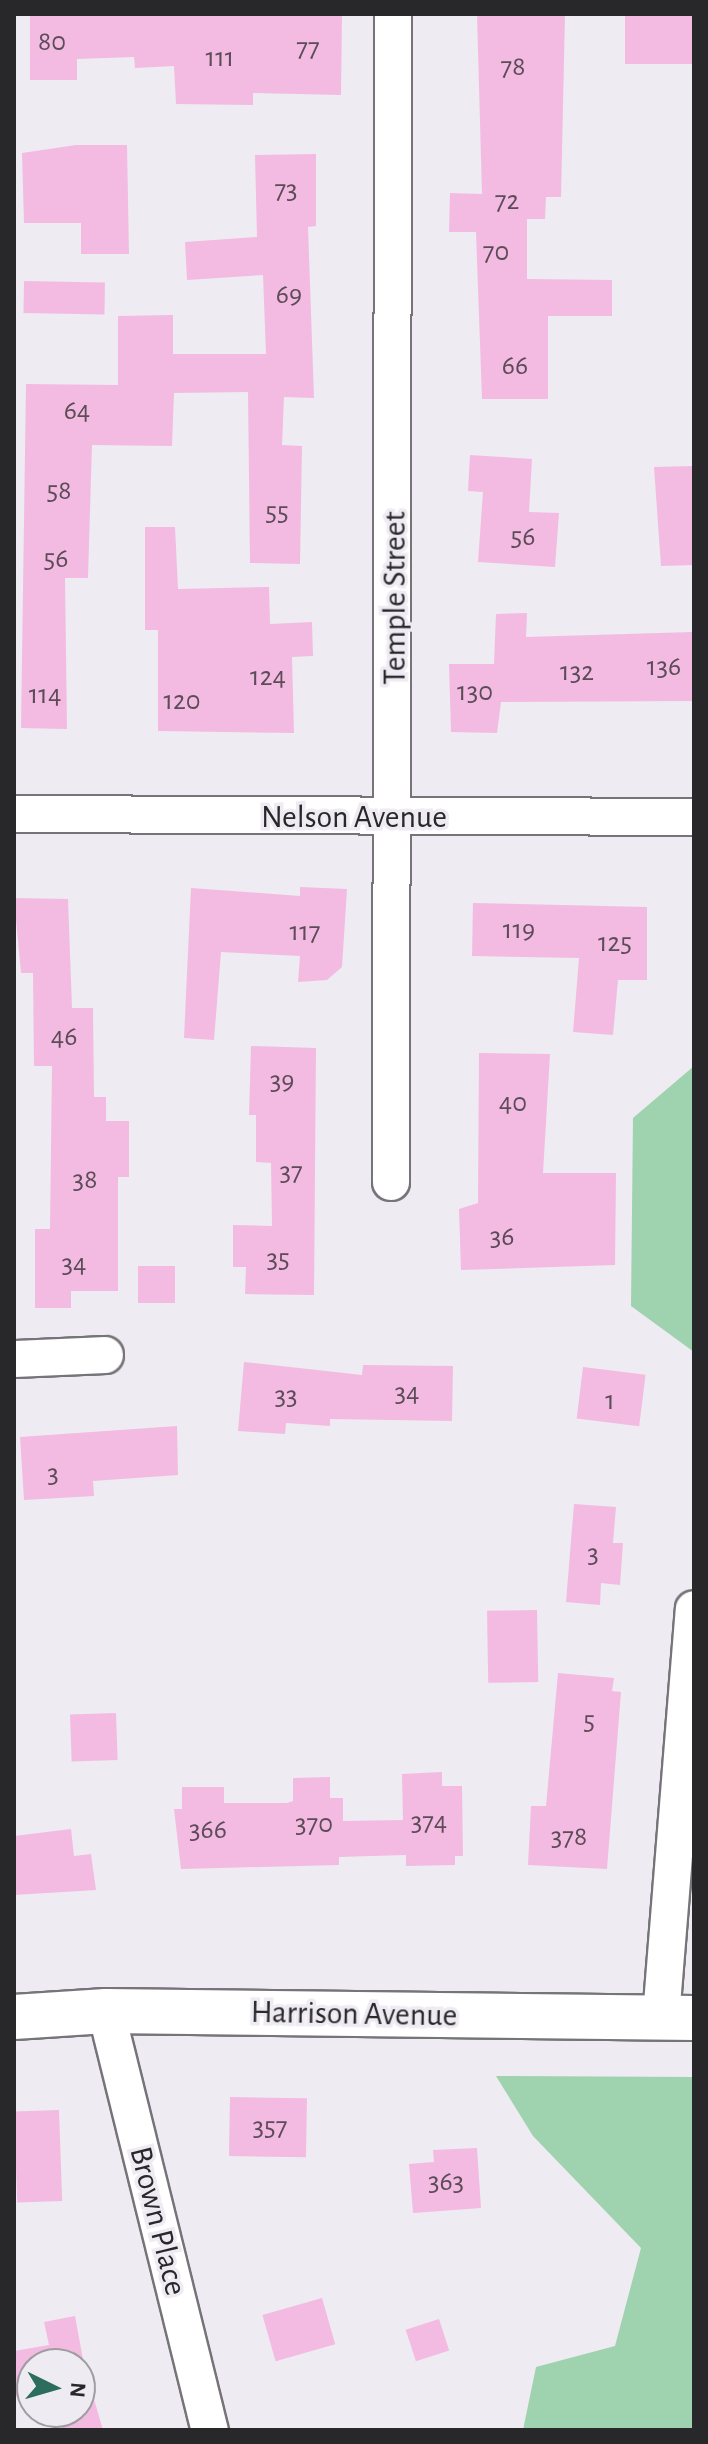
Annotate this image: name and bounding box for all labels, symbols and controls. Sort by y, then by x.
house number: 80 [38,25,66,59]
house number: 77 [296,31,320,65]
house number: 111 [206,41,234,75]
house number: 78 [501,50,525,84]
house number: 73 [274,173,298,207]
house number: 72 [495,184,519,218]
house number: 70 [483,235,509,269]
house number: 69 [276,278,302,312]
house number: 66 [502,349,528,383]
house number: 64 [64,394,90,428]
house number: 58 [47,474,71,508]
house number: 55 [265,495,289,529]
street label: Temple Street [376,511,414,685]
house number: 56 [511,520,535,554]
house number: 56 [44,542,68,576]
house number: 136 [647,650,681,684]
house number: 132 [560,655,594,689]
house number: 124 [250,660,286,694]
house number: 130 [457,675,493,709]
house number: 114 [29,678,61,712]
house number: 120 [163,684,201,718]
street label: Nelson Avenue [261,798,447,836]
house number: 119 [503,913,535,947]
house number: 117 [290,915,320,949]
house number: 125 [598,926,632,960]
house number: 46 [51,1020,77,1054]
house number: 39 [270,1064,294,1098]
house number: 40 [499,1086,527,1120]
house number: 37 [279,1155,303,1189]
house number: 38 [73,1163,97,1197]
house number: 36 [490,1220,514,1254]
house number: 35 [266,1242,290,1276]
house number: 34 [61,1247,87,1281]
house number: 34 [394,1376,420,1410]
house number: 33 [274,1379,298,1413]
house number: 1 [605,1384,615,1418]
house number: 3 [47,1457,59,1491]
house number: 3 [587,1537,599,1571]
house number: 5 [583,1704,595,1738]
house number: 374 [411,1805,447,1839]
house number: 370 [295,1807,333,1841]
house number: 366 [189,1813,227,1847]
house number: 378 [551,1820,587,1854]
street label: Harrison Avenue [250,1993,458,2035]
house number: 357 [253,2110,287,2144]
street label: Brown Place [121,2143,195,2299]
house number: 363 [428,2165,464,2199]
north arrow [16,2348,96,2428]
text: N [66,2381,90,2398]

